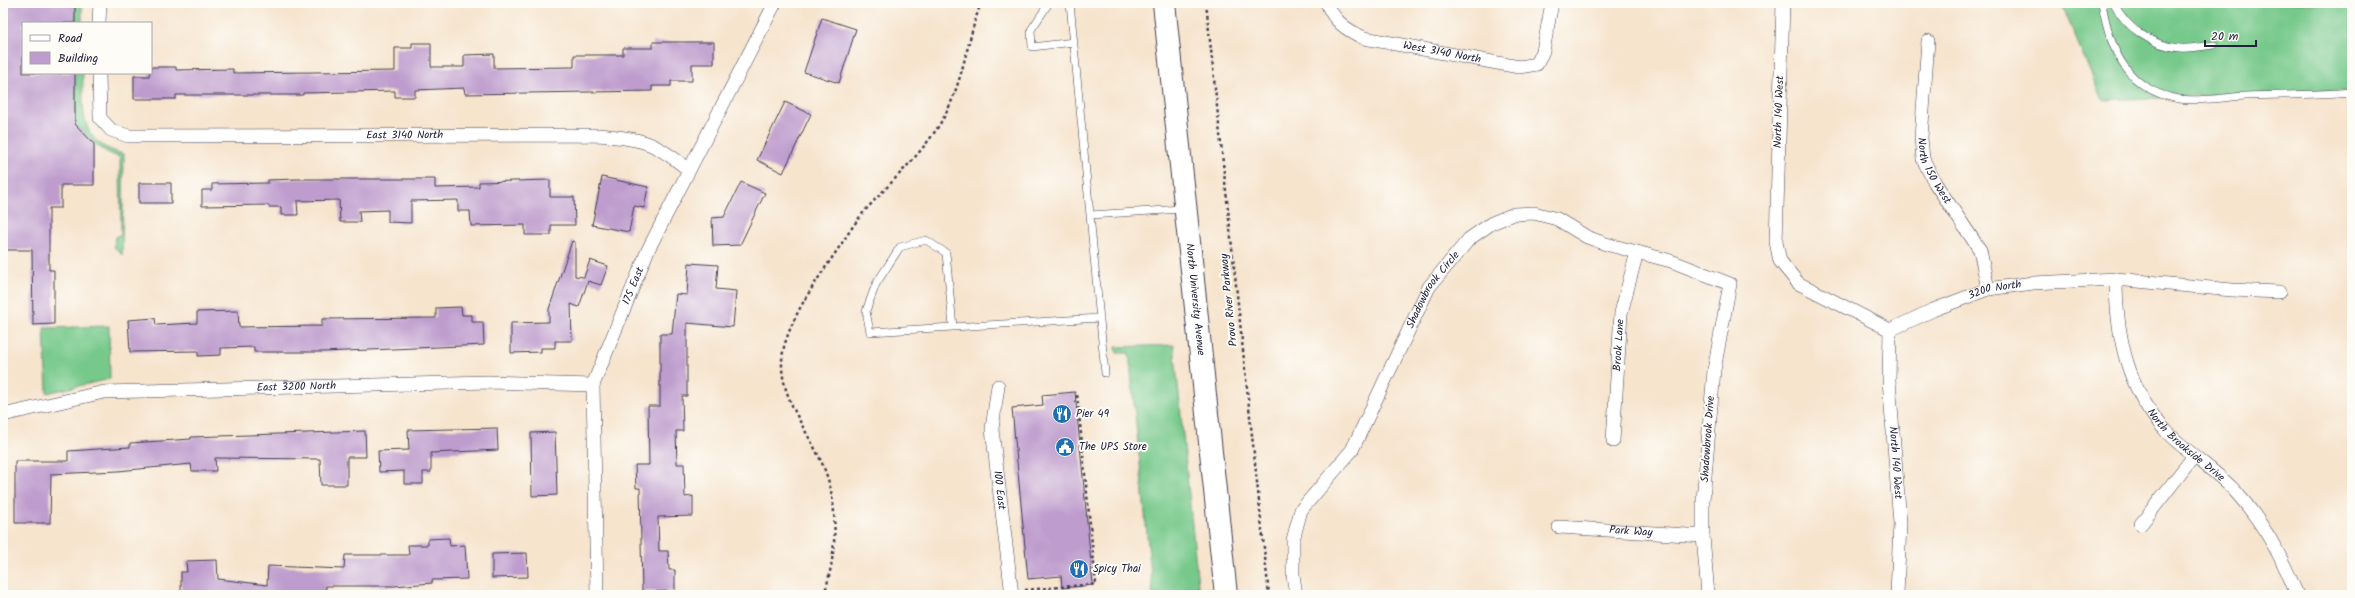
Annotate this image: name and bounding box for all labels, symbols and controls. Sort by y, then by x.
legend [22,22,152,74]
scale bar [2205,22,2256,48]
text: 20 m [2211,27,2239,46]
text: Road [58,29,83,48]
street label: West 3140 North [1402,37,1483,69]
text: Building [58,49,98,68]
street label: North 140 West [1769,75,1789,149]
street label: East 3140 North [366,126,443,144]
street label: North 150 West [1912,137,1956,209]
street label: North University Avenue [1180,242,1210,356]
street label: Shadowbrook Circle [1402,247,1464,331]
street label: Provo River Parkway [1215,252,1243,347]
street label: 175 East [618,264,649,308]
street label: 3200 North [1965,276,2023,305]
street label: Brook Lane [1608,319,1630,372]
street label: East 3200 North [256,377,336,397]
street label: Shadowbrook Drive [1696,395,1720,483]
restaurant icon: Pier 49 [1051,403,1073,425]
place label: Pier 49 [1076,405,1110,423]
street label: North Brookside Drive [2142,405,2229,486]
street label: North 140 West [1884,426,1907,500]
public building icon: The UPS Store [1054,436,1076,458]
place label: The UPS Store [1079,438,1147,456]
street label: 100 East [988,469,1011,512]
street label: Park Way [1609,521,1654,542]
restaurant icon: Spicy Thai [1068,558,1090,580]
place label: Spicy Thai [1093,560,1141,578]

